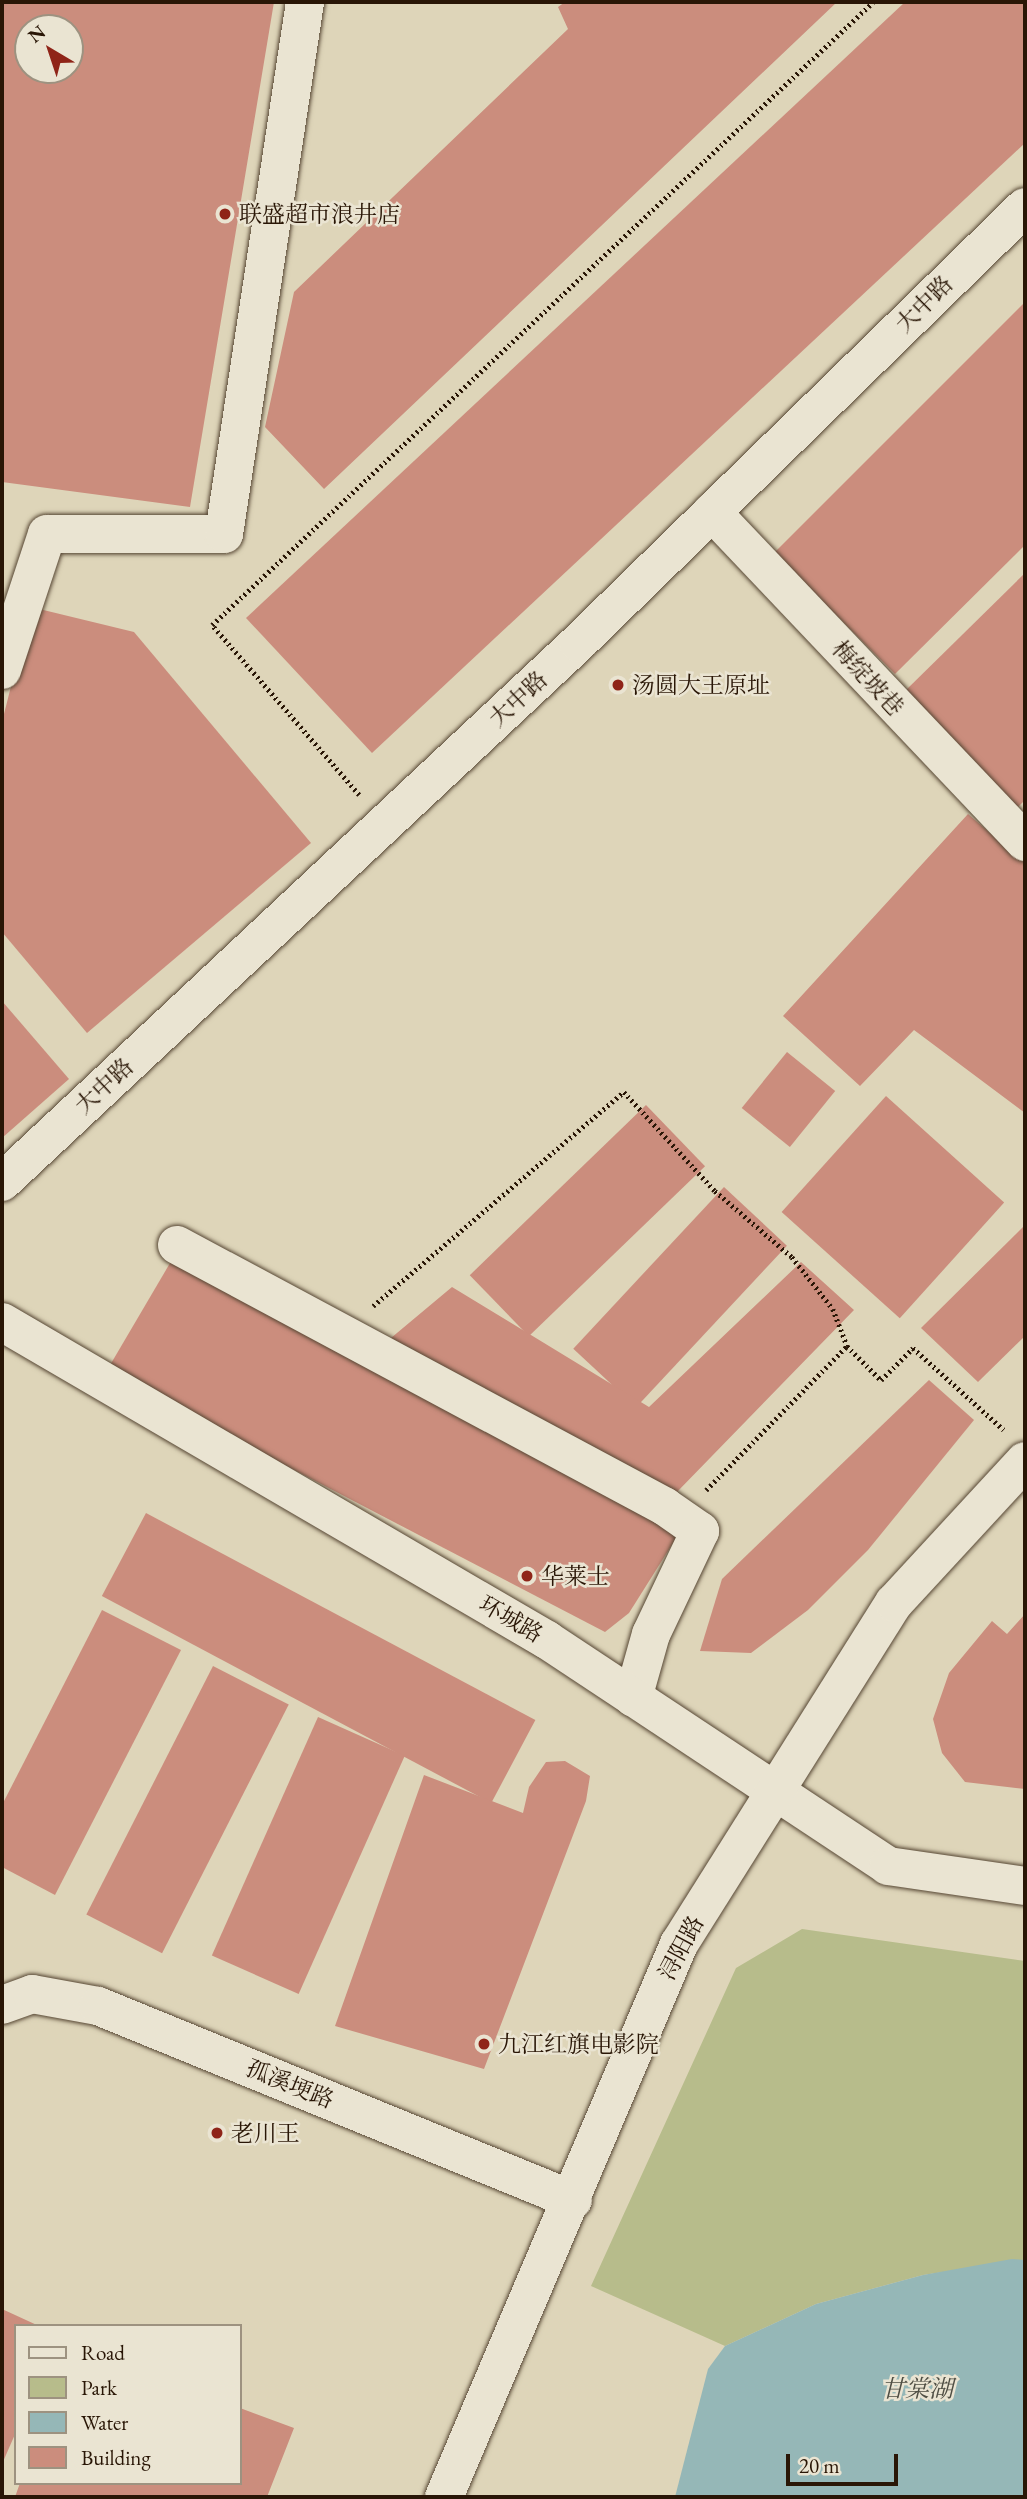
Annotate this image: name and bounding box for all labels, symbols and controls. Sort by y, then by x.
north arrow [14,14,84,84]
text: N [23,19,51,48]
place label: 联盛超市浪井店 [239,200,400,228]
marker: 联盛超市浪井店 [217,206,233,222]
street label: 大中路 [890,270,958,338]
street label: 梅绽坡巷 [827,635,909,721]
street label: 大中路 [483,665,553,733]
place label: 汤圆大王原址 [632,671,770,699]
marker: 汤圆大王原址 [610,677,626,693]
street label: 大中路 [69,1052,139,1120]
place label: 华莱士 [541,1562,610,1590]
marker: 华莱士 [519,1568,535,1584]
street label: 环城路 [474,1590,548,1648]
street label: 浔阳路 [653,1911,709,1985]
place label: 九江红旗电影院 [498,2030,659,2058]
marker: 九江红旗电影院 [476,2036,492,2052]
street label: 孤溪埂路 [242,2054,338,2114]
place label: 老川王 [231,2119,300,2147]
marker: 老川王 [209,2125,225,2141]
legend [14,2324,242,2485]
text: Road [81,2339,125,2366]
text: Park [81,2374,117,2401]
water label: 甘棠湖 [881,2375,953,2403]
text: Water [81,2409,128,2436]
scale bar [789,2440,901,2484]
text: Building [81,2444,151,2471]
text: 20 m [799,2452,840,2479]

